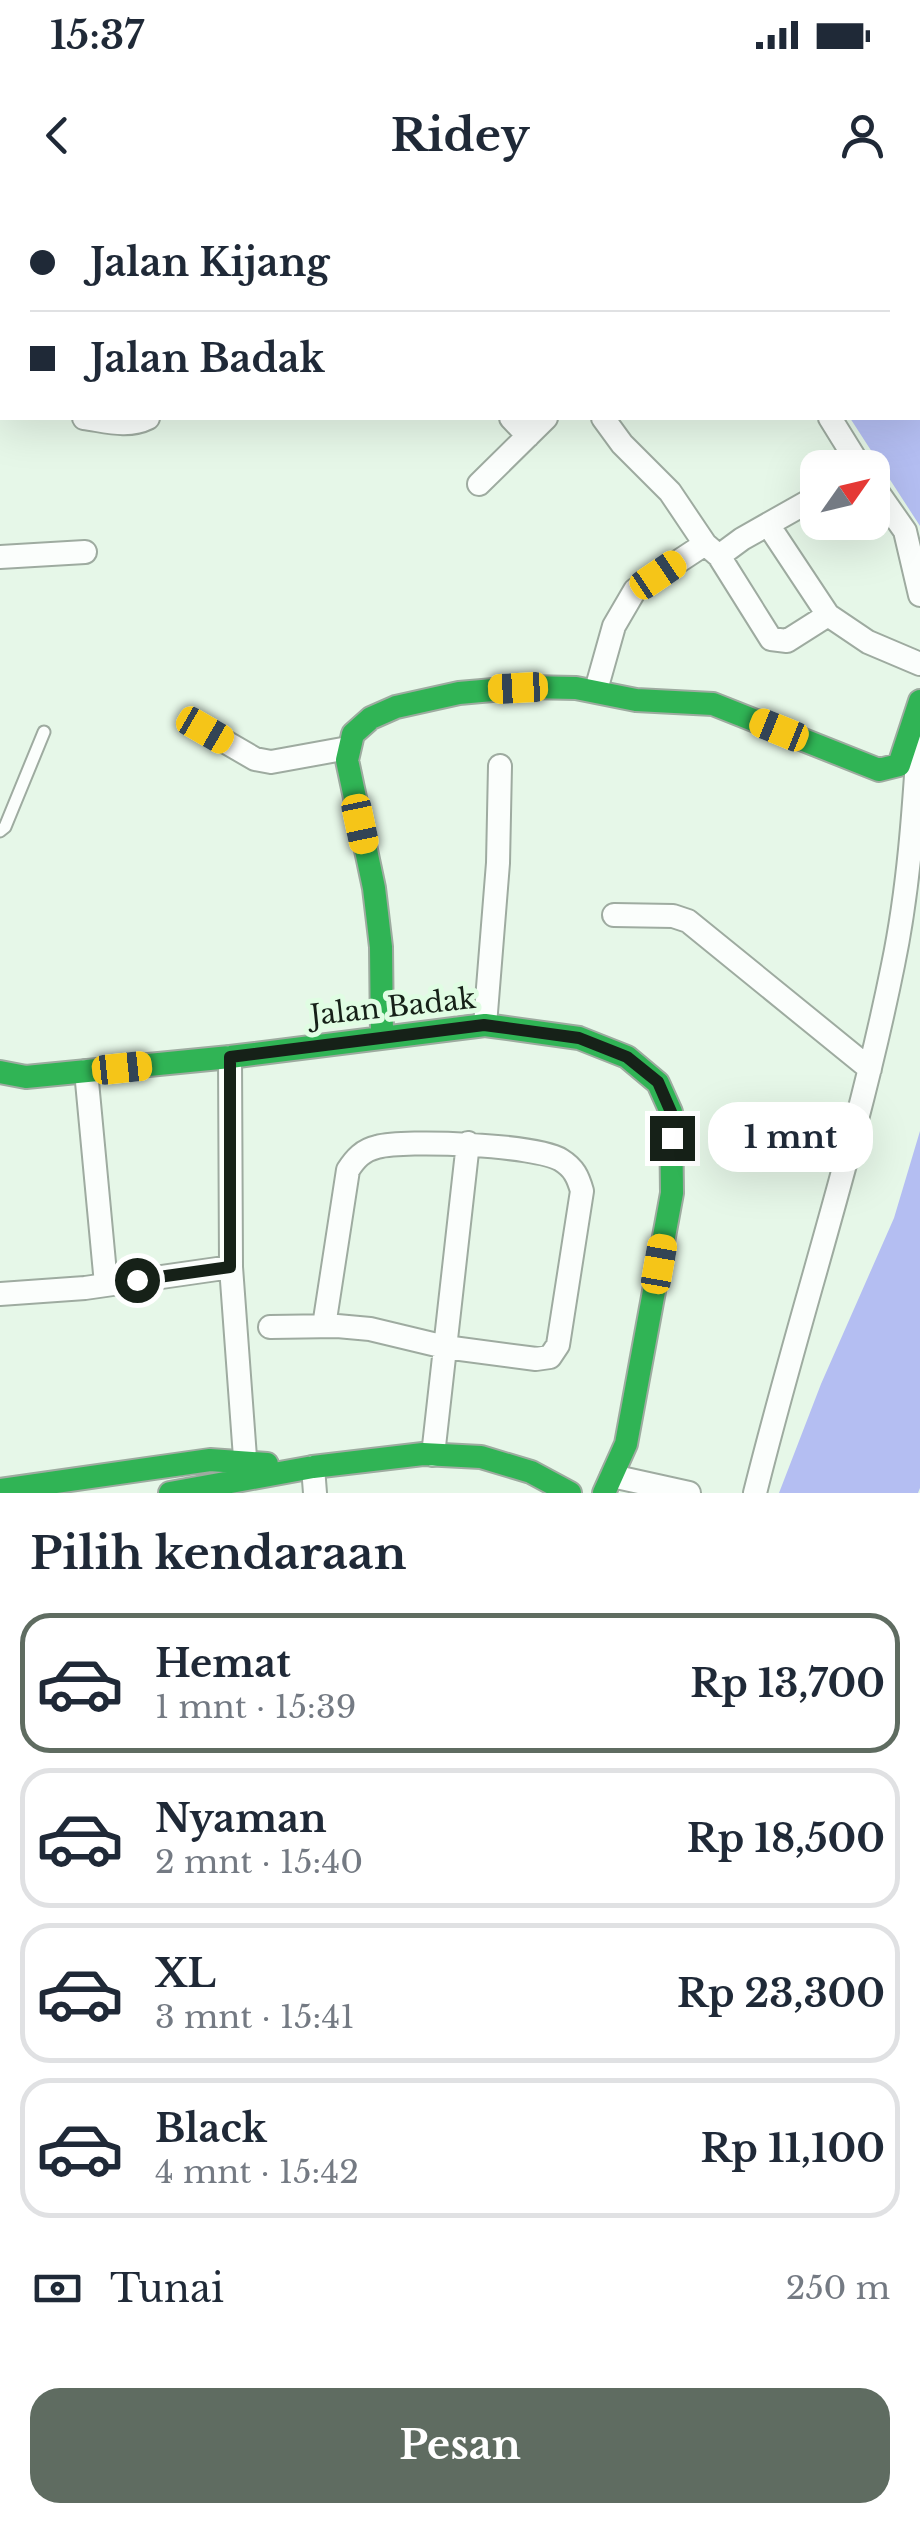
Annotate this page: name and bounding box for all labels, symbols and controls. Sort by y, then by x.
text: 15:37 [50,12,144,59]
text: Ridey [391,107,529,163]
icon: back [30,108,85,163]
icon: person [835,108,890,163]
text: Jalan Kijang [90,239,329,286]
text: Jalan Badak [90,335,325,382]
north arrow [800,450,890,540]
map controls [800,450,890,540]
car [625,546,691,604]
car [487,671,549,705]
car [172,702,238,758]
car [746,705,812,755]
car [339,792,381,856]
street label: Jalan Badak [305,981,478,1034]
car [91,1050,153,1086]
callout: 1 mnt [707,1103,872,1173]
route end [650,1116,695,1161]
text: 1 mnt [744,1117,837,1157]
car [639,1232,679,1296]
route start [115,1258,160,1303]
text: Pilih kendaraan [30,1525,406,1581]
icon: car [35,1638,125,1728]
text: Hemat [155,1640,291,1687]
text: Rp 13,700 [690,1660,885,1707]
text: 1 mnt · 15:39 [155,1687,356,1727]
icon: car [35,1793,125,1883]
text: Nyaman [155,1795,327,1842]
text: Rp 18,500 [687,1815,885,1862]
text: 2 mnt · 15:40 [155,1842,363,1882]
icon: car [35,1948,125,2038]
text: XL [155,1950,216,1997]
text: Rp 23,300 [677,1970,885,2017]
text: 3 mnt · 15:41 [155,1997,354,2037]
icon: car [35,2103,125,2193]
text: Black [155,2105,267,2152]
text: Rp 11,100 [700,2125,885,2172]
text: 4 mnt · 15:42 [155,2152,359,2192]
icon: cash [30,2261,85,2316]
text: Tunai [110,2265,224,2312]
text: 250 m [786,2268,890,2308]
button: Pesan [30,2388,890,2503]

